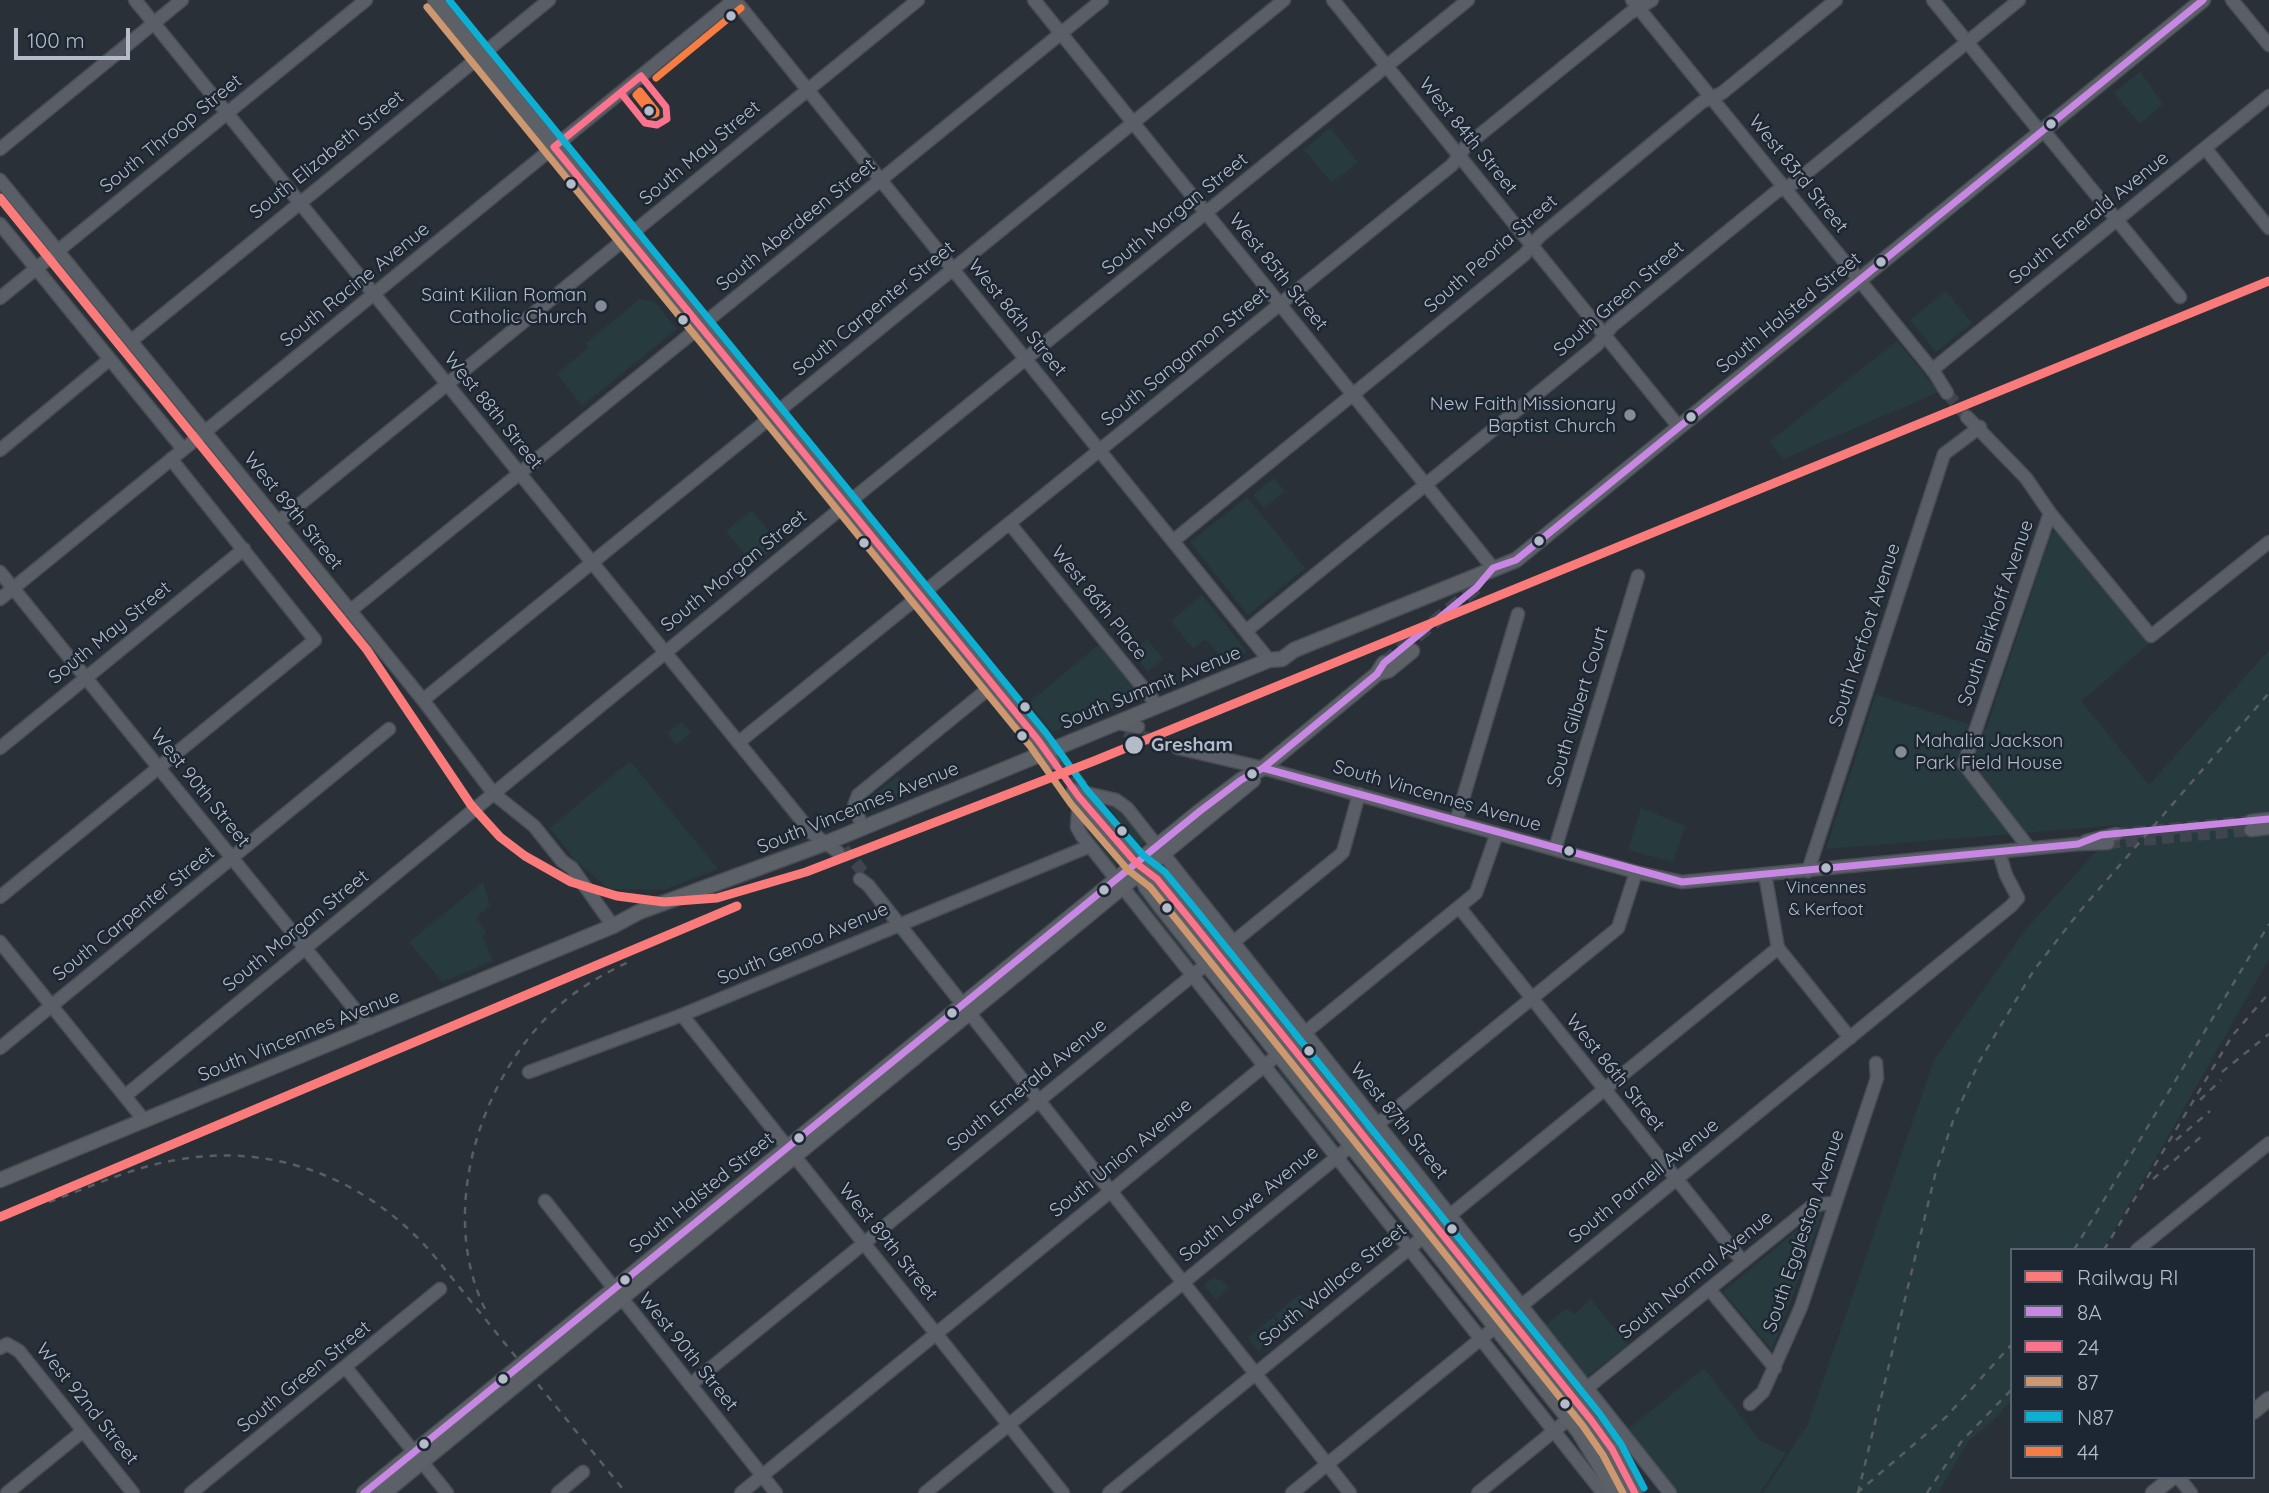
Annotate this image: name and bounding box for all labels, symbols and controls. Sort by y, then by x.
unlabelled marker [724,9,738,23]
scale bar [18,14,133,58]
text: 100 m [27,27,85,53]
street label: South Throop Street [95,70,247,198]
street label: West 84th Street [1414,73,1522,199]
street label: South Elizabeth Street [245,86,409,224]
street label: South May Street [635,96,765,210]
unlabelled marker [642,104,656,118]
street label: West 83rd Street [1743,110,1853,238]
unlabelled marker [2044,117,2058,131]
street label: South Emerald Avenue [2005,147,2173,289]
street label: South Morgan Street [1098,148,1252,280]
street label: South Aberdeen Street [712,154,880,296]
unlabelled marker [564,177,578,191]
street label: South Peoria Street [1420,190,1562,318]
street label: West 85th Street [1224,209,1332,335]
street label: South Racine Avenue [276,218,434,352]
street label: South Green Street [1549,236,1689,362]
street label: South Carpenter Street [789,237,959,381]
street label: South Halsted Street [1712,248,1866,378]
street label: West 86th Street [963,255,1071,381]
unlabelled marker [1874,255,1888,269]
street label: South Sangamon Street [1097,282,1273,432]
place label: Saint Kilian Roman Catholic Church [421,284,587,328]
marker: Saint Kilian Roman Catholic Church [593,298,609,314]
unlabelled marker [676,313,690,327]
street label: West 88th Street [439,348,547,474]
place label: New Faith Missionary Baptist Church [1430,393,1616,437]
marker: New Faith Missionary Baptist Church [1622,407,1638,423]
unlabelled marker [1684,410,1698,424]
street label: West 89th Street [239,448,347,574]
street label: South Morgan Street [657,505,811,637]
street label: South Birkhoff Avenue [1953,517,2039,709]
unlabelled marker [1532,534,1546,548]
unlabelled marker [857,536,871,550]
street label: South Kerfoot Avenue [1825,540,1905,730]
street label: West 86th Place [1046,541,1152,665]
street label: South May Street [44,577,176,689]
street label: South Gilbert Court [1543,624,1613,790]
street label: South Summit Avenue [1058,641,1244,735]
unlabelled marker [1018,700,1032,714]
street label: West 90th Street [145,724,255,852]
unlabelled marker [1015,729,1029,743]
place label: Mahalia Jackson Park Field House [1915,730,2063,774]
marker: Gresham [1123,734,1145,756]
place label: Gresham [1151,734,1233,756]
marker: Mahalia Jackson Park Field House [1893,744,1909,760]
street label: South Vincennes Avenue [1330,755,1544,837]
street label: South Vincennes Avenue [754,757,962,859]
unlabelled marker [1245,767,1259,781]
unlabelled marker [1115,824,1129,838]
street label: South Carpenter Street [49,842,219,986]
unlabelled marker [1562,844,1576,858]
marker: Vincennes & Kerfoot [1819,861,1833,875]
street label: South Morgan Street [219,865,373,997]
place label: Vincennes & Kerfoot [1786,878,1866,918]
unlabelled marker [1097,883,1111,897]
street label: South Genoa Avenue [714,898,892,990]
unlabelled marker [1160,901,1174,915]
street label: South Vincennes Avenue [195,985,403,1087]
unlabelled marker [945,1006,959,1020]
street label: West 86th Street [1561,1010,1669,1136]
street label: South Emerald Avenue [943,1014,1111,1156]
unlabelled marker [1302,1044,1316,1058]
street label: West 87th Street [1345,1058,1453,1184]
street label: South Union Avenue [1045,1094,1197,1222]
street label: South Parnell Avenue [1565,1114,1723,1248]
street label: South Eggleston Avenue [1759,1127,1849,1335]
street label: South Halsted Street [625,1128,779,1258]
unlabelled marker [792,1131,806,1145]
street label: South Lowe Avenue [1175,1141,1323,1267]
street label: West 89th Street [834,1179,942,1305]
street label: South Normal Avenue [1614,1206,1778,1344]
street label: South Wallace Street [1255,1219,1411,1351]
unlabelled marker [1445,1222,1459,1236]
legend [2010,1248,2255,1479]
text: Railway RI [2077,1264,2178,1290]
unlabelled marker [618,1273,632,1287]
street label: West 90th Street [633,1288,743,1416]
text: 8A [2077,1299,2102,1325]
street label: South Green Street [233,1316,375,1438]
text: 24 [2077,1334,2099,1360]
street label: West 92nd Street [31,1339,143,1469]
text: 87 [2077,1369,2098,1395]
unlabelled marker [496,1372,510,1386]
unlabelled marker [1558,1397,1572,1411]
text: N87 [2077,1404,2114,1430]
unlabelled marker [417,1437,431,1451]
text: 44 [2077,1439,2099,1465]

